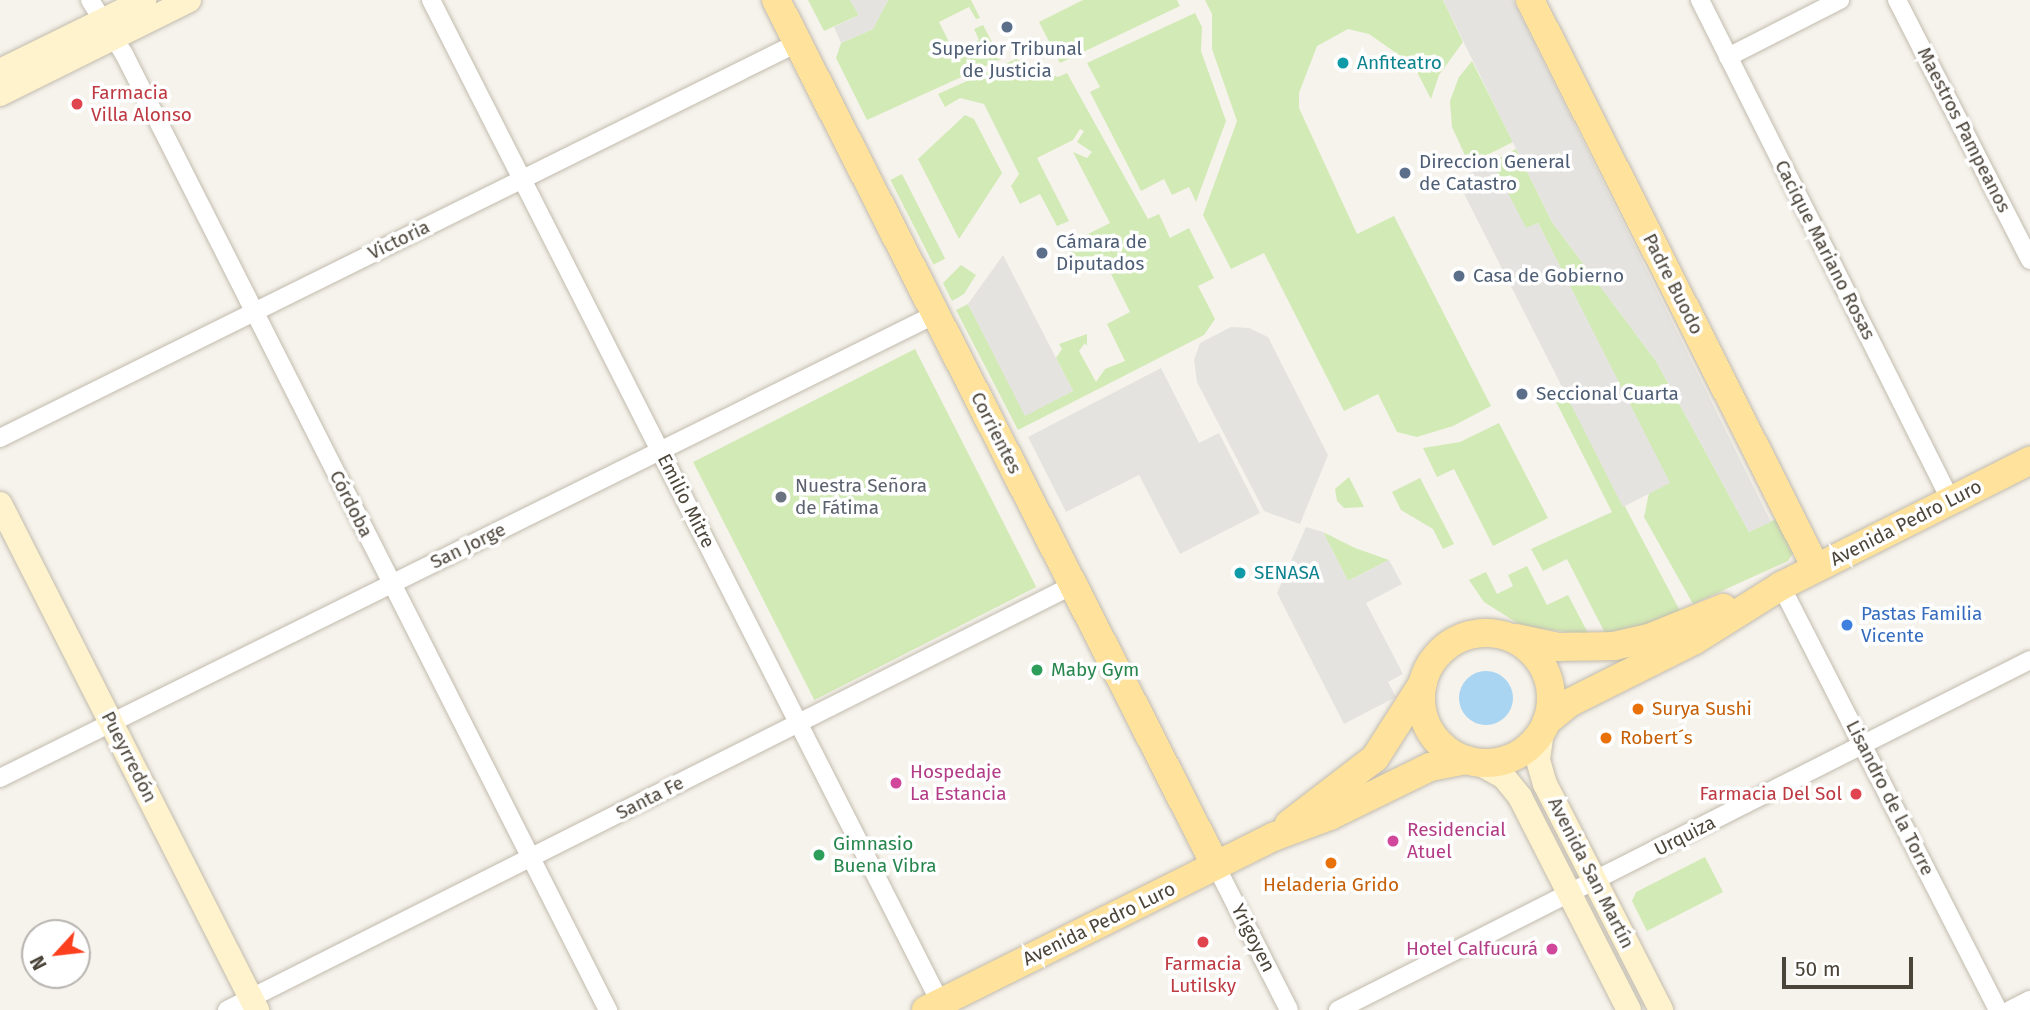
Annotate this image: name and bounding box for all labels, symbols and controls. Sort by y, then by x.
marker: Superior Tribunal de Justicia [999,19,1015,35]
place label: Superior Tribunal de Justicia [932,38,1082,82]
street label: Maestros Pampeanos [1912,44,2016,216]
place label: Anfiteatro [1357,52,1442,74]
marker: Anfiteatro [1335,55,1351,71]
place label: Farmacia Villa Alonso [91,82,192,126]
marker: Farmacia Villa Alonso [69,96,85,112]
place label: Direccion General de Catastro [1419,151,1570,195]
street label: Cacique Mariano Rosas [1770,156,1880,344]
marker: Direccion General de Catastro [1397,165,1413,181]
street label: Victoria [364,215,434,265]
street label: Padre Buodo [1638,230,1708,338]
place label: Cámara de Diputados [1056,231,1147,275]
marker: Cámara de Diputados [1034,245,1050,261]
place label: Casa de Gobierno [1473,265,1624,287]
marker: Casa de Gobierno [1451,268,1467,284]
place label: Seccional Cuarta [1536,383,1679,405]
marker: Seccional Cuarta [1514,386,1530,402]
street label: Corrientes [966,388,1026,478]
street label: Emilio Mitre [653,450,719,552]
street label: Córdoba [324,467,378,541]
place label: Nuestra Señora de Fátima [795,475,927,519]
street label: Avenida Pedro Luro [1826,475,1986,571]
marker: Nuestra Señora de Fátima [773,489,789,505]
street label: San Jorge [427,518,509,574]
place label: SENASA [1254,562,1320,584]
marker: SENASA [1232,565,1248,581]
place label: Pastas Familia Vicente [1861,603,1982,647]
marker: Pastas Familia Vicente [1839,617,1855,633]
place label: Maby Gym [1051,659,1139,681]
marker: Maby Gym [1029,662,1045,678]
place label: Surya Sushi [1652,698,1752,720]
marker: Surya Sushi [1630,701,1646,717]
street label: Pueyrredón [96,708,162,806]
street label: Lisandro de la Torre [1841,717,1939,879]
place label: Robert´s [1620,727,1693,749]
marker: Robert´s [1598,730,1614,746]
place label: Hospedaje La Estancia [910,761,1007,805]
street label: Santa Fe [612,771,688,825]
marker: Hospedaje La Estancia [888,775,904,791]
place label: Farmacia Del Sol [1700,783,1842,805]
marker: Farmacia Del Sol [1848,786,1864,802]
street label: Avenida San Martín [1543,794,1639,952]
street label: Urquiza [1651,811,1719,861]
place label: Residencial Atuel [1407,819,1506,863]
place label: Gimnasio Buena Vibra [833,833,937,877]
marker: Residencial Atuel [1385,833,1401,849]
marker: Gimnasio Buena Vibra [811,847,827,863]
marker: Heladeria Grido [1323,855,1339,871]
place label: Heladeria Grido [1263,874,1399,896]
street label: Avenida Pedro Luro [1019,877,1179,971]
street label: Yrigoyen [1226,900,1280,976]
north arrow [21,919,91,989]
marker: Farmacia Lutilsky [1195,934,1211,950]
place label: Hotel Calfucurá [1406,938,1538,960]
marker: Hotel Calfucurá [1544,941,1560,957]
scale bar [1785,944,1916,988]
text: N [26,952,52,974]
place label: Farmacia Lutilsky [1164,953,1242,997]
text: 50 m [1795,956,1841,982]

